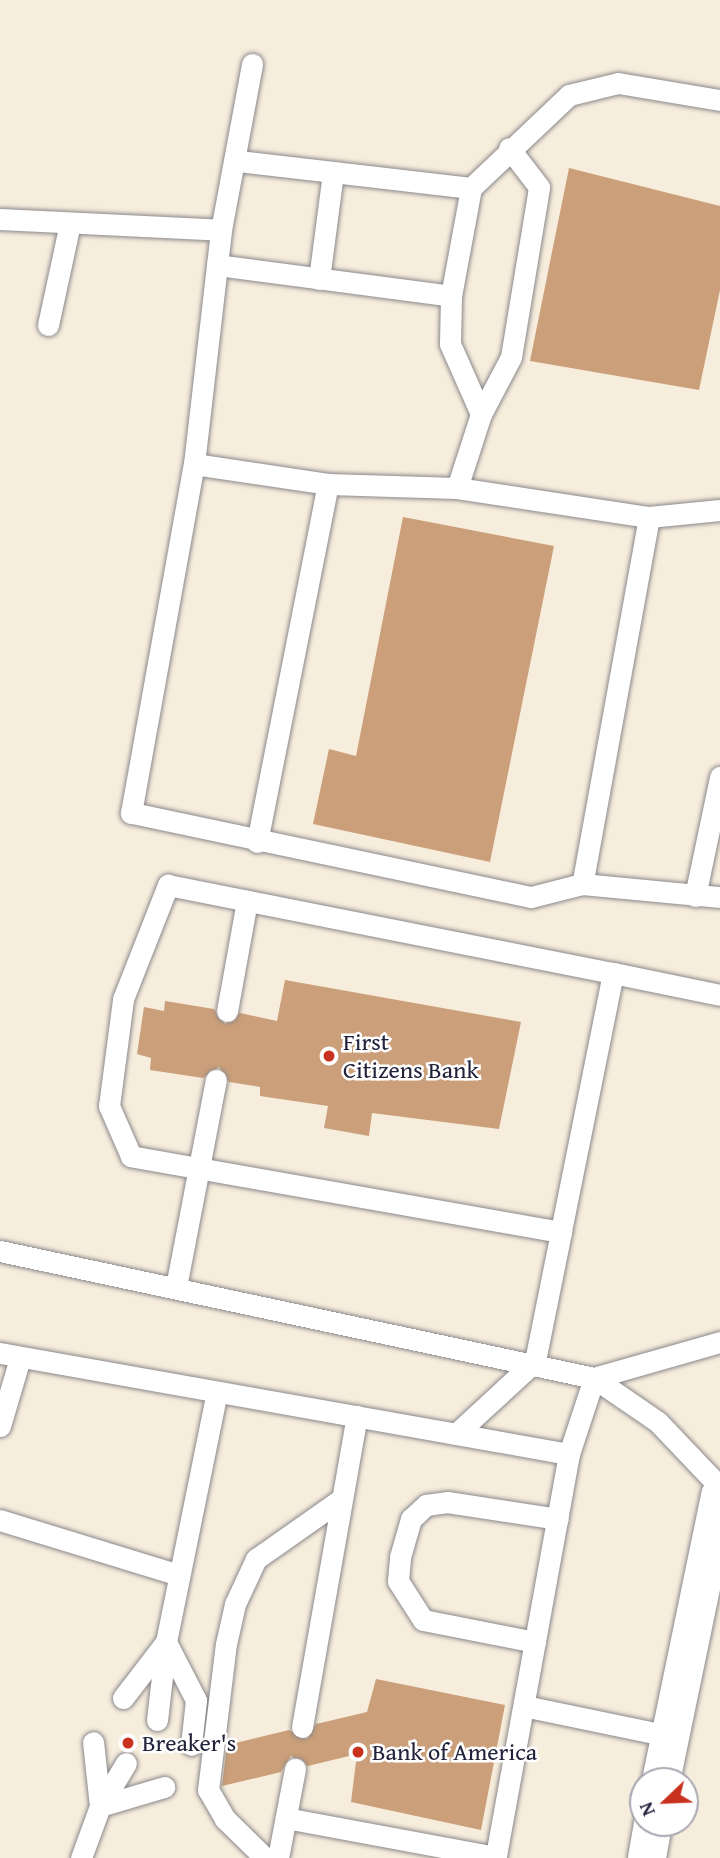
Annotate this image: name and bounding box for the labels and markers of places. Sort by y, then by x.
place label: First Citizens Bank [343,1028,479,1084]
marker: First Citizens Bank [321,1048,337,1064]
place label: Breaker's [142,1729,236,1757]
marker: Breaker's [120,1735,136,1751]
place label: Bank of America [372,1738,537,1766]
marker: Bank of America [350,1744,366,1760]

